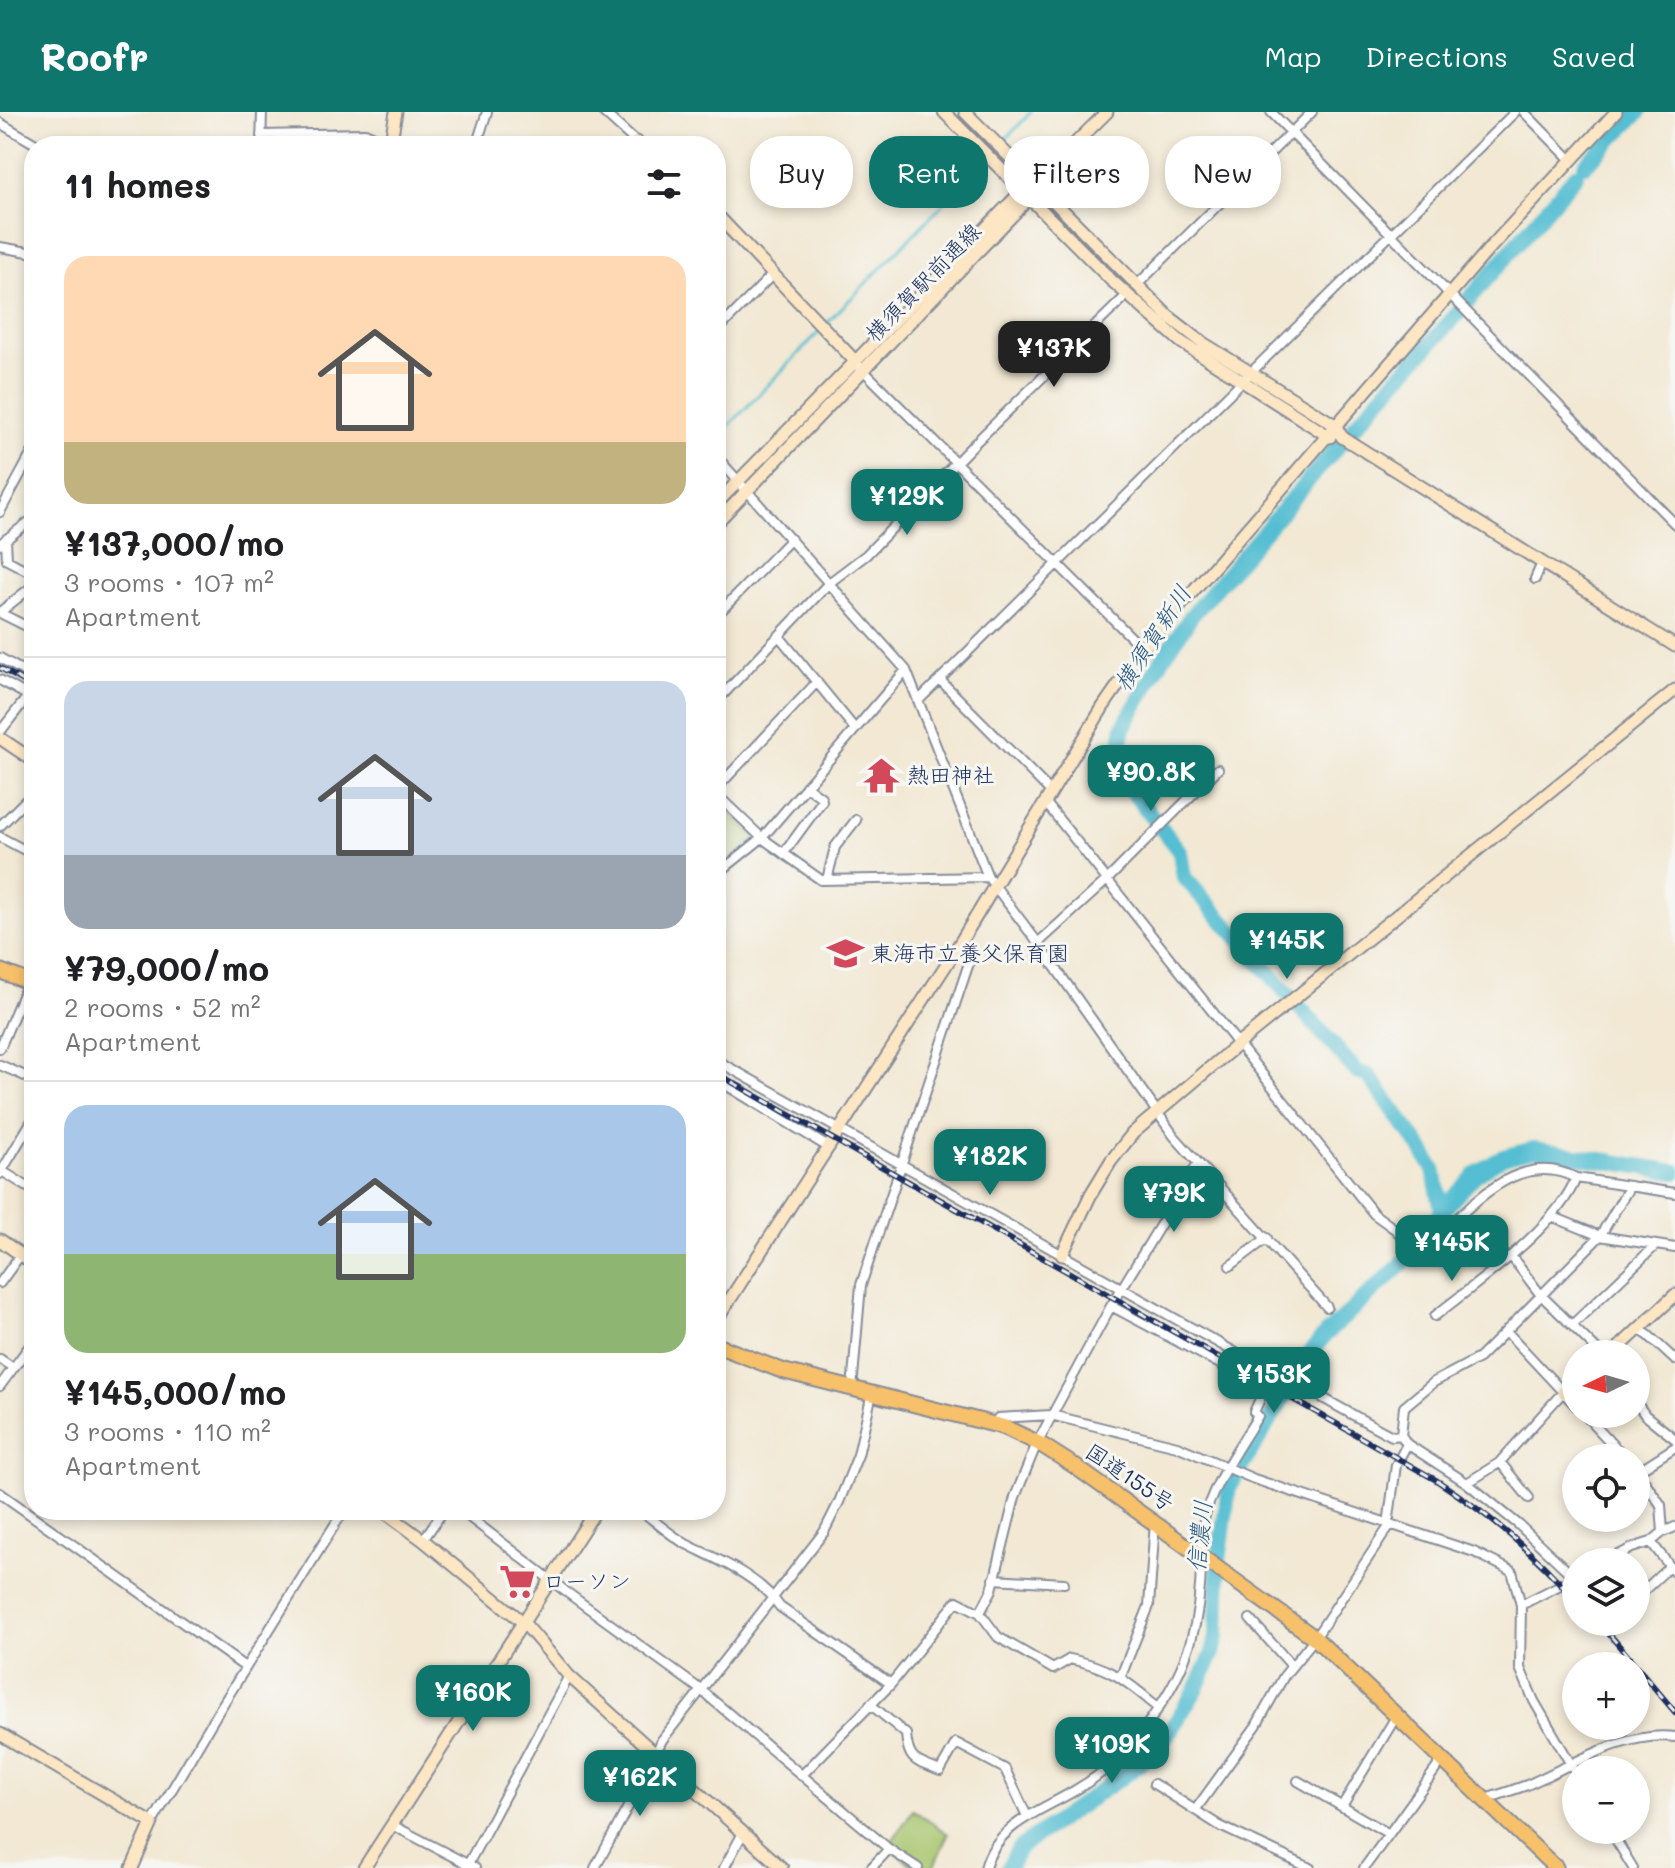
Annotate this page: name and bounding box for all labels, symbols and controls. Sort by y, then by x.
text: Roofr [40,31,149,81]
text: Map [1265,38,1322,74]
text: Directions [1366,38,1508,74]
text: Saved [1552,38,1635,74]
chip: Buy [750,136,853,208]
chip: Rent [869,136,988,208]
chip: Filters [1004,136,1149,208]
chip: New [1165,136,1281,208]
text: 11 homes [64,162,211,207]
icon: filters [642,162,686,206]
street label: 横須賀駅前通線 [859,216,987,347]
icon: home [303,308,447,452]
pin: ¥137K [998,321,1110,389]
text: ¥137K [1016,330,1092,364]
pin: ¥129K [851,469,963,537]
text: ¥129K [869,478,945,512]
text: ¥137,000/mo [64,520,284,565]
text: 3 rooms · 107 m² [64,565,274,599]
water label: 横須賀新川 [1106,578,1197,696]
text: Apartment [64,599,201,633]
icon: home [303,733,447,877]
pin: ¥90.8K [1086,745,1216,813]
text: ¥90.8K [1106,754,1196,788]
temple icon: 熱田神社 [862,756,900,794]
place label: 熱田神社 [907,760,995,789]
pin: ¥145K [1231,913,1343,981]
text: ¥145K [1248,922,1326,956]
school or university icon: 東海市立養父保育園 [826,934,864,972]
place label: 東海市立養父保育園 [871,938,1069,967]
text: ¥79,000/mo [64,945,269,990]
text: 2 rooms · 52 m² [64,990,261,1024]
text: Apartment [64,1024,201,1058]
pin: ¥182K [934,1129,1046,1197]
text: ¥182K [952,1138,1028,1172]
icon: home [303,1157,447,1301]
pin: ¥79K [1127,1166,1221,1234]
text: ¥79K [1142,1175,1206,1209]
pin: ¥145K [1396,1215,1508,1283]
text: ¥145K [1413,1224,1491,1258]
north arrow [1562,1340,1650,1428]
map controls [1562,1340,1650,1844]
pin: ¥153K [1218,1347,1330,1415]
text: ¥153K [1236,1356,1312,1390]
text: ¥145,000/mo [64,1369,286,1414]
text: 3 rooms · 110 m² [64,1414,271,1448]
street label: 国道155号 [1080,1436,1180,1517]
button: locate [1562,1444,1650,1532]
text: Apartment [64,1448,201,1482]
water label: 信濃川 [1179,1498,1218,1573]
button: layers [1562,1548,1650,1636]
supermarket icon: ローソン [498,1562,536,1600]
place label: ローソン [543,1566,631,1595]
button: + [1562,1652,1650,1740]
pin: ¥160K [417,1665,529,1733]
text: ¥160K [434,1674,512,1708]
pin: ¥109K [1056,1717,1168,1785]
text: ¥109K [1073,1726,1151,1760]
pin: ¥162K [584,1750,696,1818]
button: − [1562,1756,1650,1844]
text: ¥162K [602,1759,678,1793]

